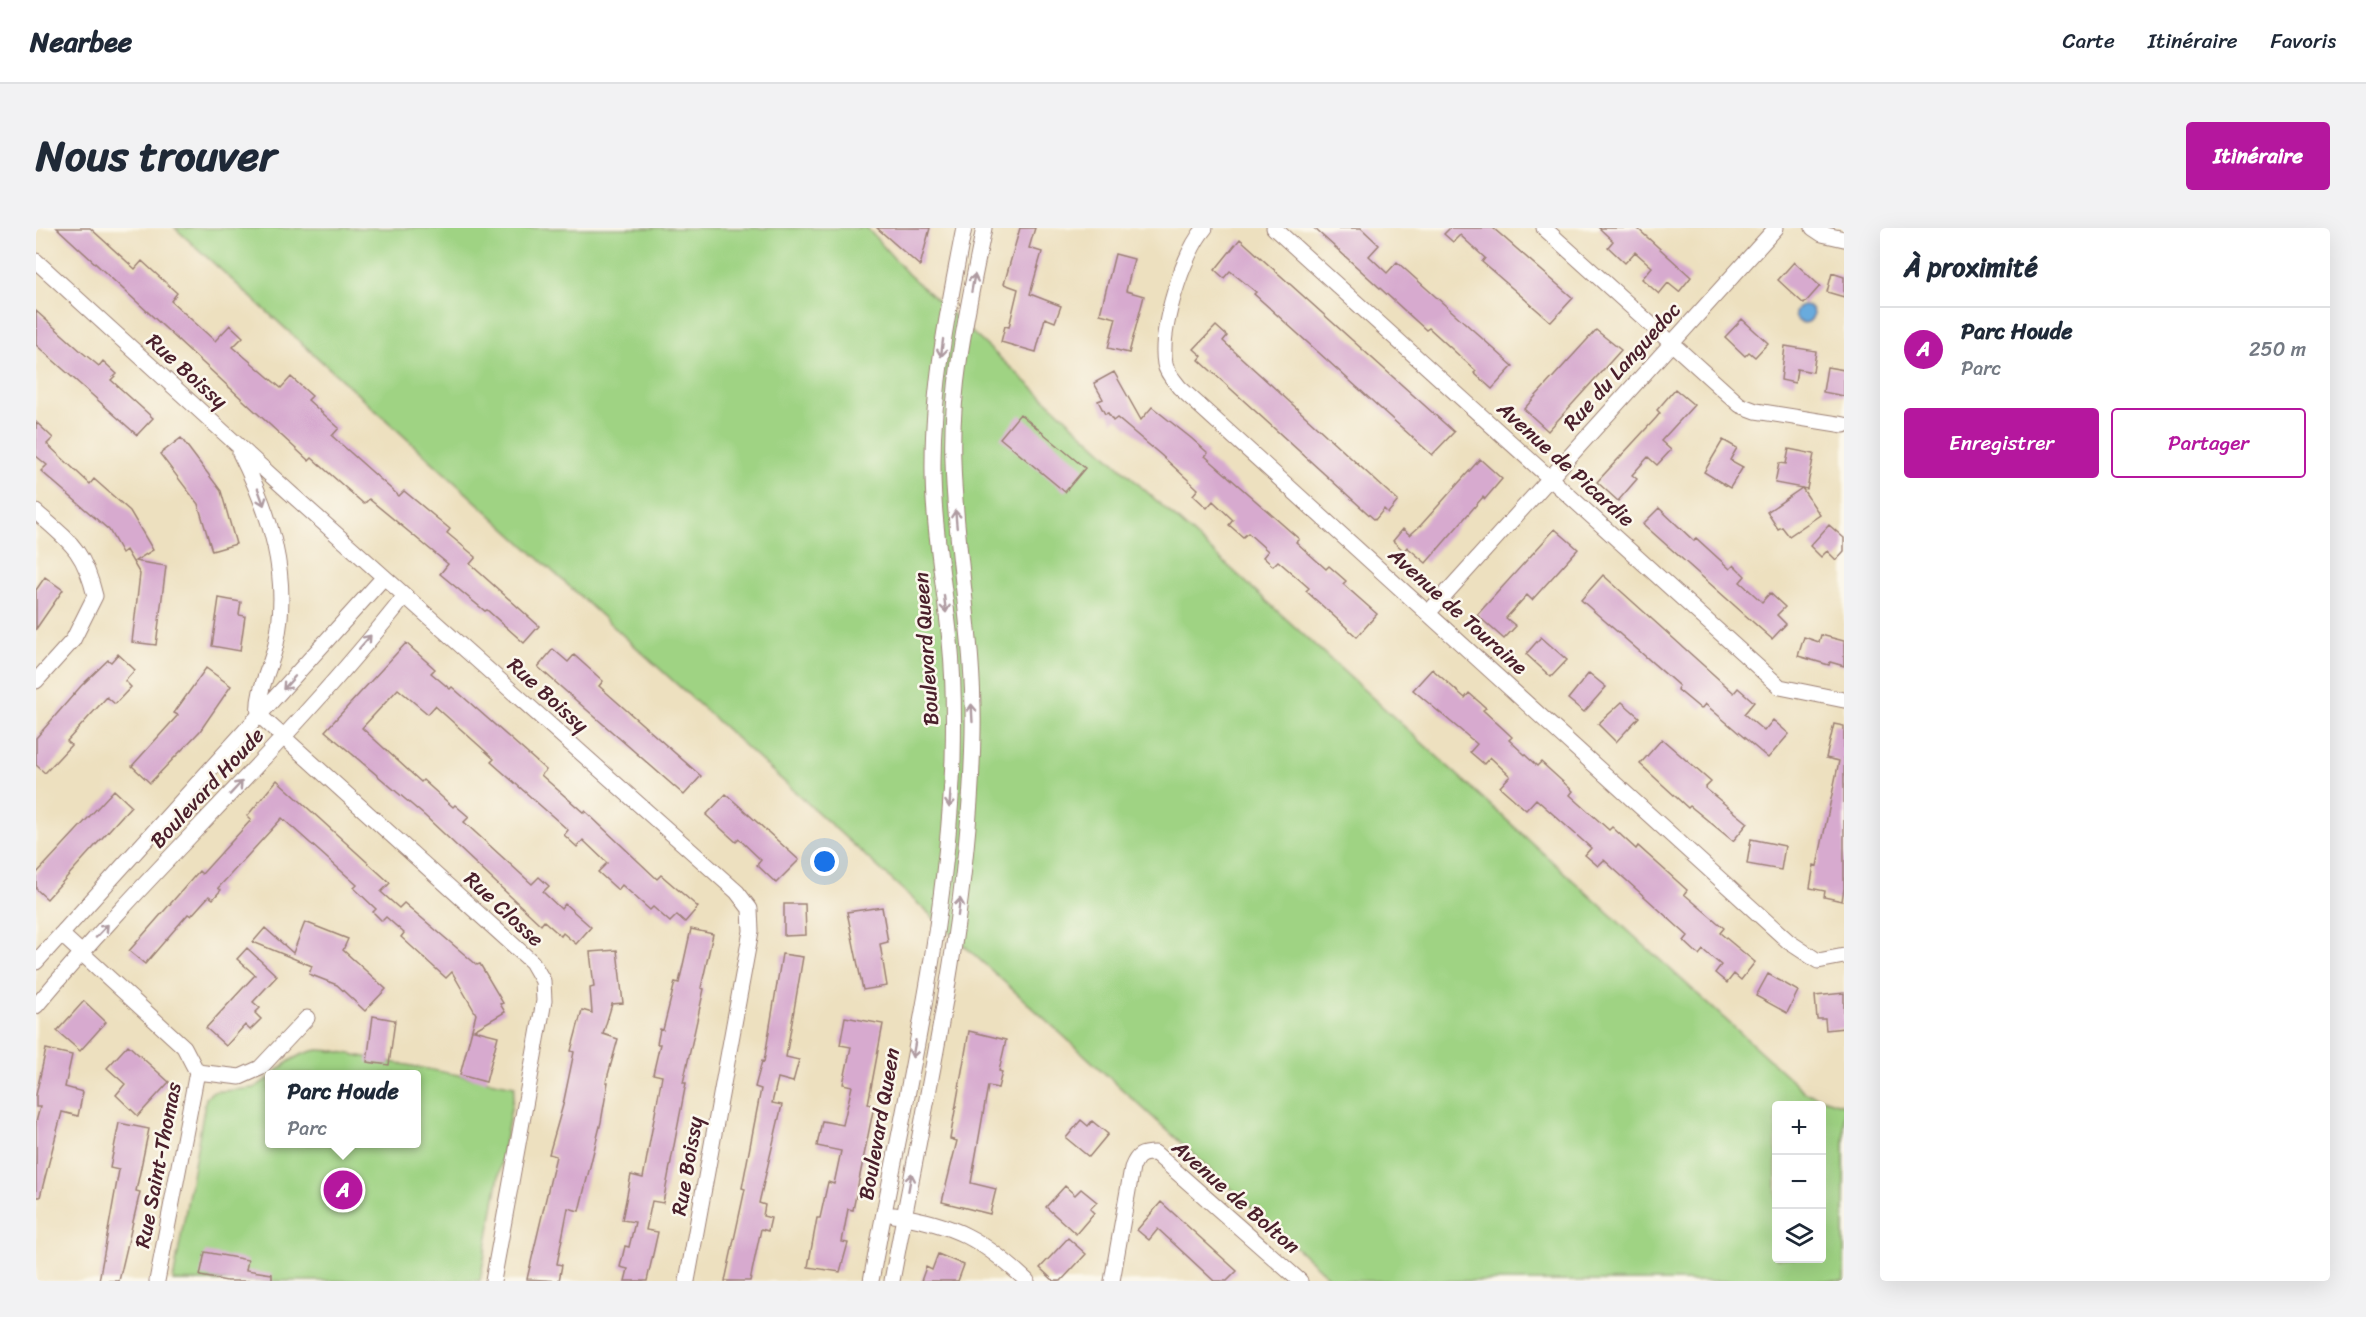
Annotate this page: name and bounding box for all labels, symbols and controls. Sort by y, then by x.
text: Nearbee [30,17,132,66]
text: Carte [2063,22,2115,60]
text: Itinéraire [2148,22,2238,60]
text: Favoris [2271,22,2336,60]
text: Nous trouver [36,119,276,193]
button: Itinéraire [2186,122,2330,190]
text: À proximité [1904,244,2038,290]
one-way arrow [968,274,979,294]
street label: Rue du Languedoc [1553,292,1691,440]
text: Parc Houde [1961,312,2073,351]
street label: Rue Boissy [137,323,237,419]
text: A [1917,332,1930,367]
text: 250 m [2249,332,2306,367]
one-way arrow [937,337,948,357]
text: Parc [1961,351,2001,386]
street label: Avenue de Picardie [1487,390,1644,537]
button: Enregistrer [1904,408,2099,478]
button: Partager [2111,408,2306,478]
one-way arrow [256,487,267,506]
one-way arrow [950,509,961,529]
street label: Avenue de Touraine [1378,537,1537,685]
street label: Boulevard Queen [902,571,950,727]
one-way arrow [940,594,951,614]
one-way arrow [358,635,372,650]
street label: Rue Boissy [498,647,598,743]
one-way arrow [282,675,296,690]
one-way arrow [967,704,978,724]
street label: Boulevard Houde [140,718,274,858]
one-way arrow [228,781,243,796]
one-way arrow [944,788,955,808]
your location [810,847,839,876]
street label: Rue Closse [455,861,553,957]
one-way arrow [953,898,964,918]
one-way arrow [95,923,110,938]
one-way arrow [908,1039,919,1059]
street label: Boulevard Queen [847,1045,911,1203]
popup [265,1070,421,1148]
text: Parc Houde [287,1072,399,1111]
street label: Rue Saint-Thomas [123,1078,193,1251]
map controls [1772,1101,1826,1263]
button: + [1772,1101,1826,1155]
text: Parc [287,1111,328,1146]
street label: Rue Boissy [660,1113,714,1219]
street label: Avenue de Bolton [1162,1129,1309,1264]
button: − [1772,1155,1826,1209]
pin: A [324,1168,362,1212]
one-way arrow [905,1173,916,1192]
button: layers [1772,1209,1826,1263]

